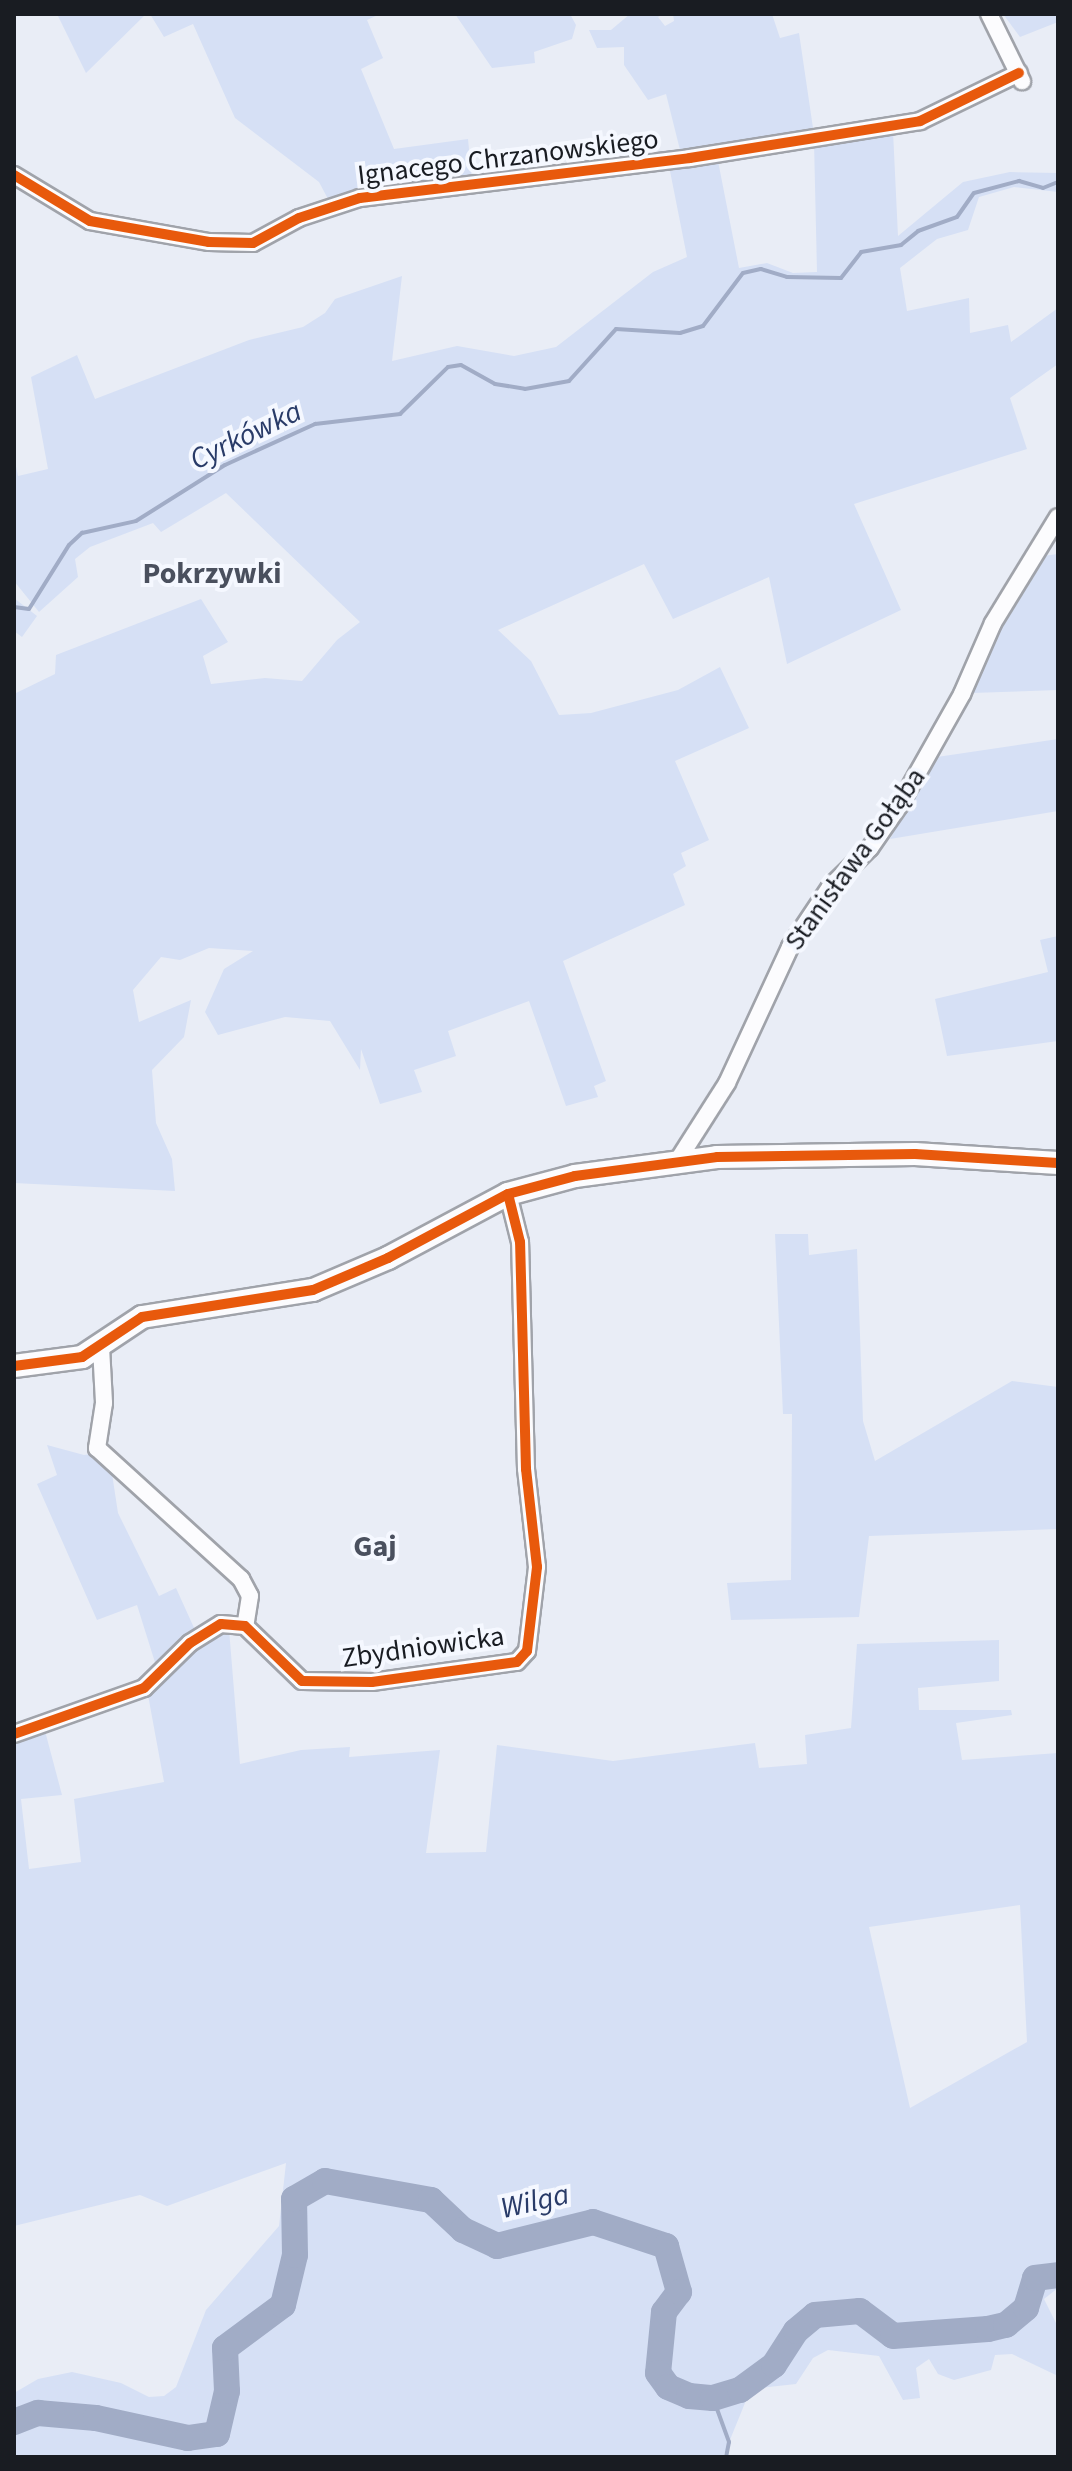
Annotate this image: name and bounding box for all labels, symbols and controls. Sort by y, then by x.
street label: Ignacego Chrzanowskiego [356,122,660,192]
water label: Cyrkówka [184,394,308,478]
district label: Pokrzywki [142,556,282,592]
street label: Stanisława Gołąba [778,761,932,957]
district label: Gaj [353,1529,397,1565]
street label: Zbydniowicka [340,1619,506,1675]
water label: Wilga [497,2177,573,2227]

